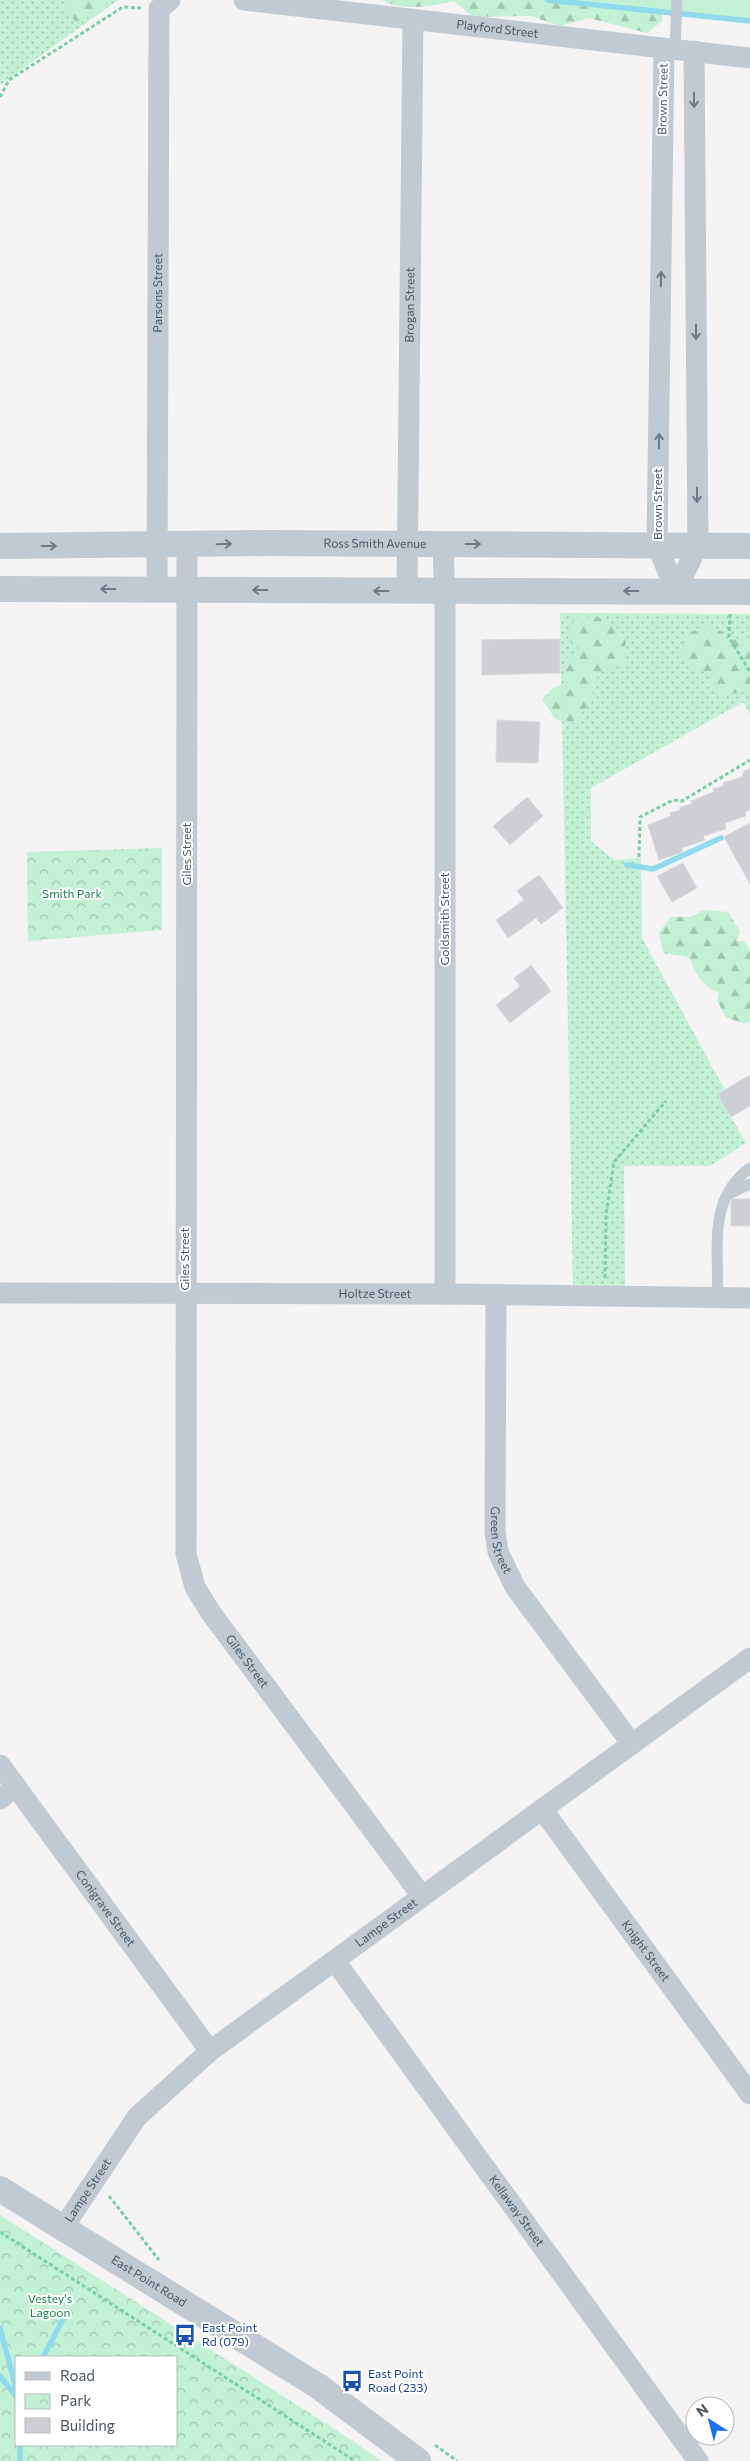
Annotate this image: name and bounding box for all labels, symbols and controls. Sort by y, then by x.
street label: Playford Street [456,16,539,40]
street label: Brown Street [654,63,670,135]
one-way arrow [689,92,699,108]
street label: Parsons Street [150,253,164,333]
street label: Brogan Street [402,267,416,343]
one-way arrow [656,271,666,287]
one-way arrow [691,324,701,340]
one-way arrow [654,433,663,449]
street label: Brown Street [650,468,664,540]
one-way arrow [693,487,702,503]
street label: Ross Smith Avenue [324,535,426,550]
one-way arrow [465,539,481,549]
one-way arrow [216,540,232,549]
one-way arrow [40,541,56,551]
one-way arrow [101,584,117,594]
one-way arrow [252,585,268,595]
one-way arrow [374,586,390,596]
one-way arrow [624,586,640,596]
street label: Giles Street [179,822,193,885]
street label: Goldsmith Street [437,872,451,965]
park label: Smith Park [42,886,102,900]
street label: Giles Street [177,1227,191,1290]
street label: Holtze Street [339,1286,411,1300]
street label: Green Street [489,1506,515,1576]
street label: Giles Street [223,1631,272,1690]
street label: Conigrave Street [73,1867,139,1949]
street label: Lampe Street [352,1895,420,1949]
street label: Knight Street [619,1917,674,1984]
street label: Lampe Street [61,2156,113,2224]
street label: Kellaway Street [487,2172,548,2249]
street label: East Point Road [109,2252,190,2309]
park label: Vestey's Lagoon [28,2291,72,2319]
place label: East Point Rd (079) [202,2320,257,2348]
bus stop icon: East Point Rd (079) [172,2322,198,2348]
legend [15,2356,178,2446]
text: Road [60,2366,95,2384]
place label: East Point Road (233) [368,2366,428,2394]
bus stop icon: East Point Road (233) [339,2368,365,2394]
text: Park [60,2391,91,2409]
north arrow [685,2396,735,2446]
text: N [693,2400,711,2420]
text: Building [60,2416,115,2434]

